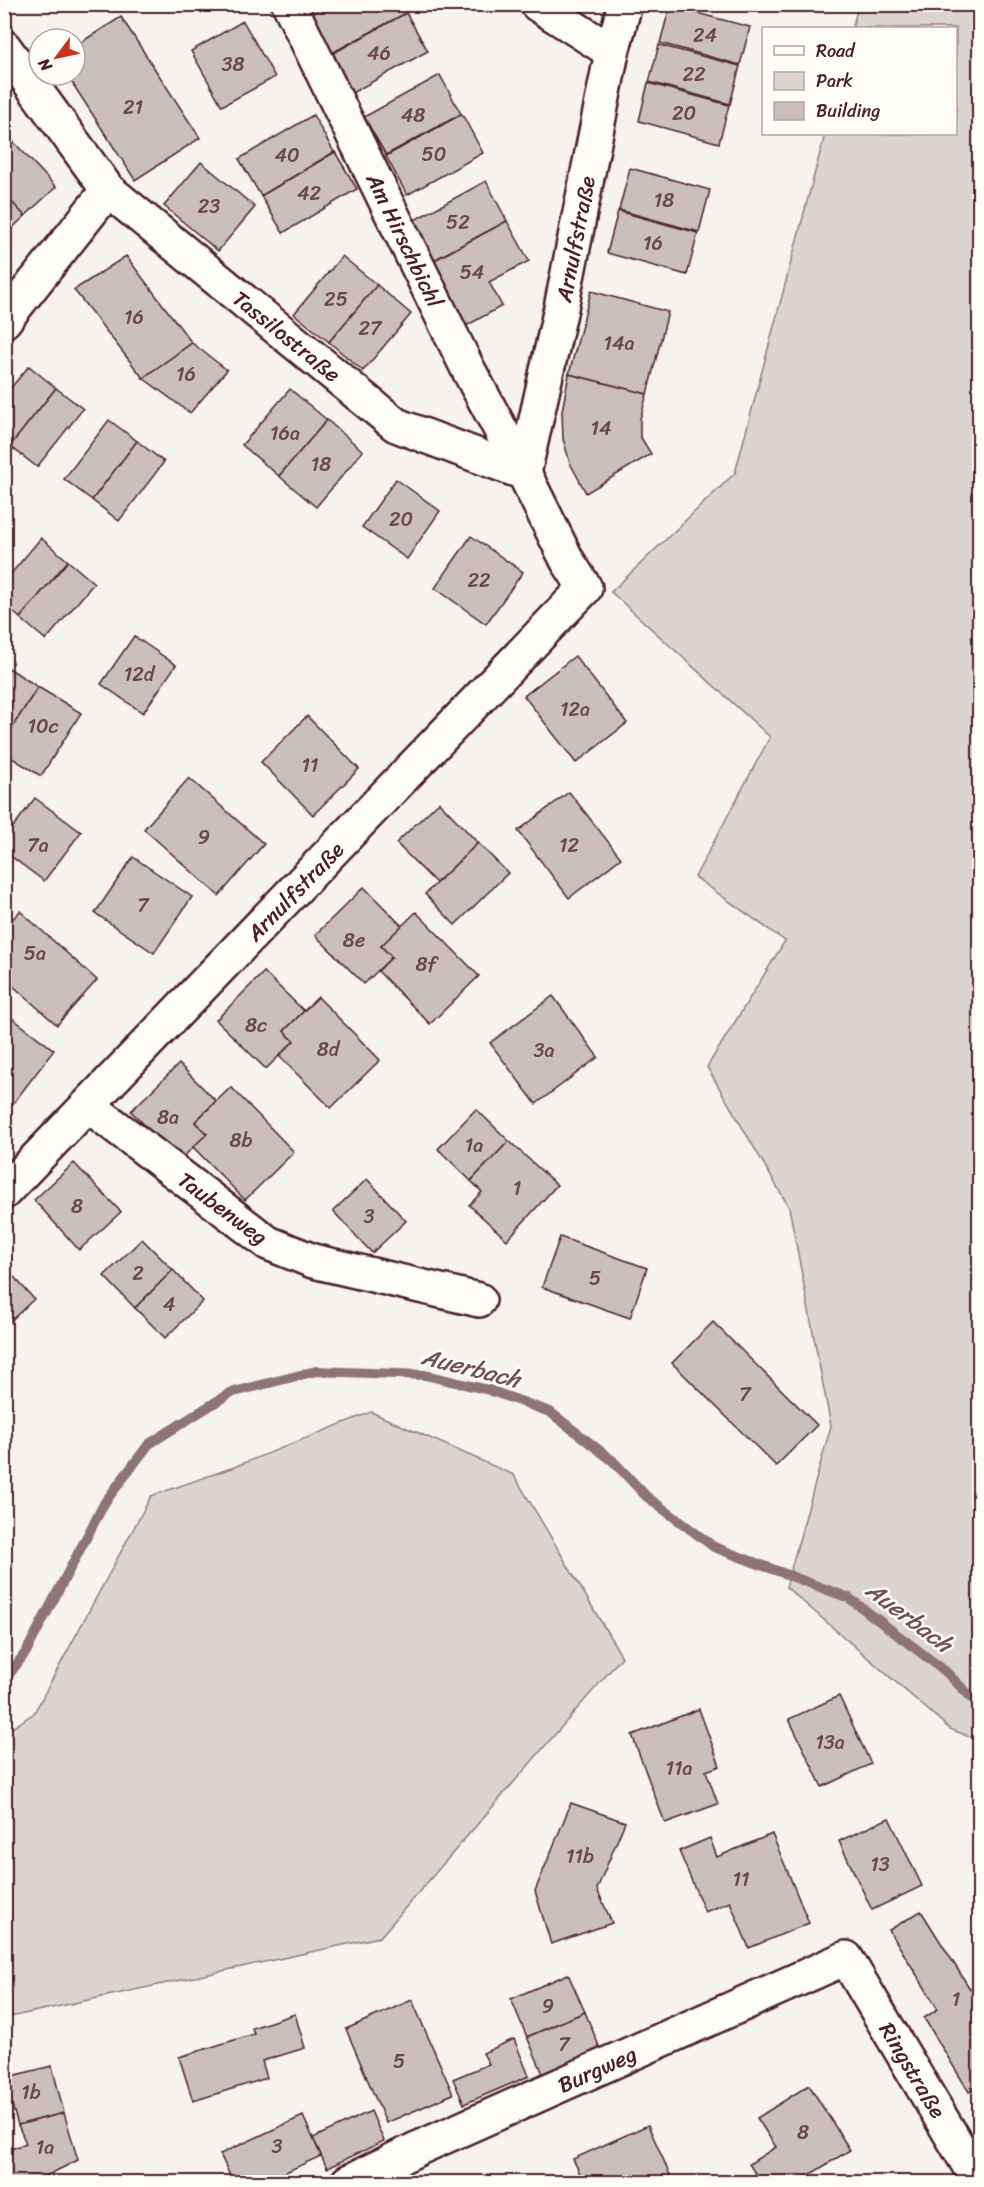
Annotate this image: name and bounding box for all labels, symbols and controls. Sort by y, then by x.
house number: 24 [693,18,717,53]
north arrow [27,27,87,87]
legend [762,27,957,135]
text: Road [816,35,856,67]
house number: 46 [367,36,391,71]
house number: 38 [221,47,245,82]
text: N [29,52,61,78]
house number: 22 [682,57,706,92]
text: Park [816,65,853,97]
house number: 21 [123,90,143,125]
text: Building [816,95,880,127]
house number: 20 [672,96,696,131]
house number: 48 [401,98,425,133]
house number: 50 [422,137,446,172]
house number: 40 [274,138,300,173]
street label: Am Hirschbichl [355,165,454,315]
street label: Arnulfstraße [544,172,607,307]
house number: 42 [297,176,321,211]
house number: 18 [654,183,674,218]
house number: 23 [198,189,220,224]
house number: 52 [446,205,470,240]
house number: 16 [643,226,663,261]
house number: 54 [460,255,484,290]
street label: Tassilostraße [223,280,350,393]
house number: 25 [324,282,348,317]
house number: 16 [124,300,144,335]
house number: 27 [359,311,383,346]
house number: 14a [603,326,635,361]
house number: 16 [176,357,196,392]
house number: 14 [590,411,612,446]
house number: 16a [270,416,300,451]
house number: 18 [311,447,331,482]
house number: 20 [389,502,413,537]
house number: 22 [467,563,491,598]
house number: 12d [124,657,156,692]
house number: 12a [560,692,590,727]
house number: 10c [27,709,59,744]
house number: 11 [301,748,319,783]
house number: 9 [198,820,210,855]
house number: 7a [27,828,49,863]
house number: 12 [559,828,580,863]
street label: Arnulfstraße [236,831,354,952]
house number: 7 [137,888,150,923]
house number: 8e [343,923,365,958]
house number: 5a [24,936,46,971]
house number: 8f [416,947,440,982]
house number: 8c [245,1008,267,1043]
house number: 8d [317,1032,341,1067]
house number: 3a [533,1033,555,1068]
house number: 8a [157,1100,179,1135]
house number: 8b [229,1123,253,1158]
house number: 1a [465,1128,483,1163]
street label: Taubenweg [169,1161,276,1256]
house number: 1 [513,1171,521,1206]
house number: 8 [71,1189,83,1224]
house number: 3 [364,1199,375,1234]
house number: 2 [132,1256,144,1291]
house number: 5 [589,1261,601,1296]
house number: 4 [163,1287,175,1322]
water label: Auerbach [416,1335,527,1401]
house number: 7 [739,1377,752,1412]
water label: Auerbach [856,1569,964,1665]
house number: 13a [815,1725,845,1760]
house number: 11a [665,1751,693,1786]
house number: 11b [566,1839,594,1874]
house number: 13 [870,1847,890,1882]
house number: 11 [732,1862,750,1897]
house number: 1 [952,1982,960,2017]
house number: 9 [542,1989,554,2024]
street label: Ringstraße [868,2014,957,2126]
house number: 7 [558,2027,571,2062]
street label: Burgweg [551,2035,643,2104]
house number: 5 [393,2044,405,2079]
house number: 1b [21,2075,41,2110]
house number: 8 [797,2115,809,2150]
house number: 3 [272,2129,283,2164]
house number: 1a [36,2130,54,2165]

